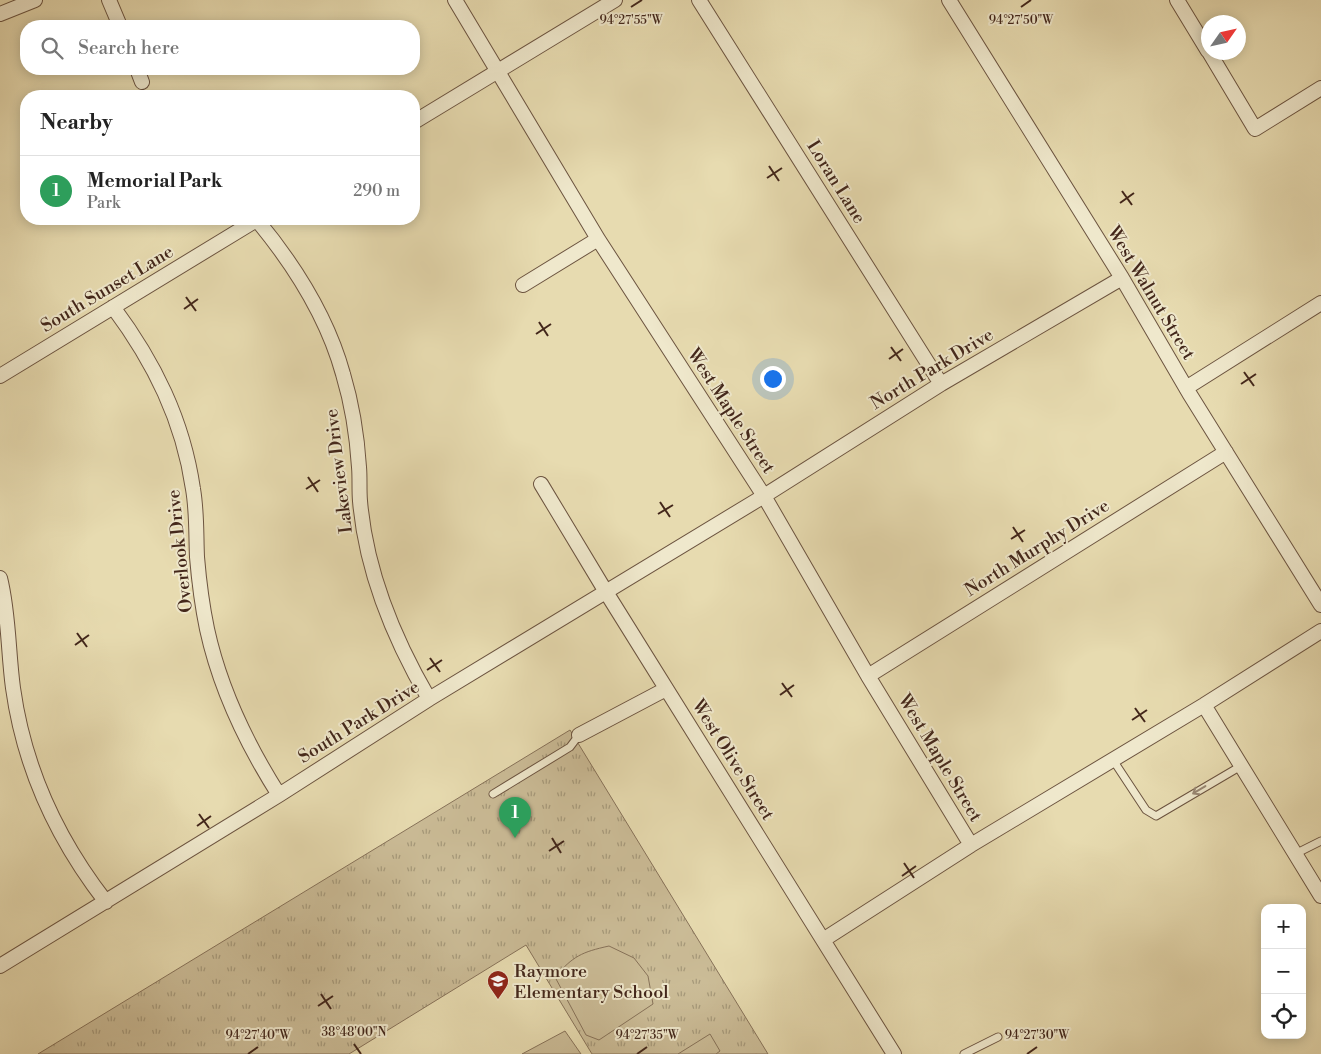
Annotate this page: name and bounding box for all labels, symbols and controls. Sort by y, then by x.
text: 94°27'55"W [599,13,664,28]
text: 94°27'50"W [989,13,1054,28]
north arrow [1201,15,1246,60]
search box [20,20,420,75]
icon: search [38,34,66,62]
text: Search here [78,36,179,60]
text: Nearby [40,110,113,136]
street label: Loran Lane [801,136,871,228]
text: Memorial Park [87,169,223,193]
text: 1 [52,181,60,201]
text: 290 m [353,181,400,201]
text: Park [87,193,120,213]
street label: West Walnut Street [1102,221,1200,365]
street label: South Sunset Lane [36,240,178,338]
street label: North Park Drive [866,323,998,415]
street label: West Maple Street [681,343,780,479]
your location [760,366,786,392]
street label: Lakeview Drive [320,407,358,535]
street label: Overlook Drive [162,488,198,614]
street label: North Murphy Drive [960,494,1114,602]
street label: South Park Drive [294,675,424,769]
street label: West Maple Street [892,689,987,827]
street label: West Olive Street [686,695,780,825]
one-way arrow [1193,786,1207,796]
pin: 1 [499,797,531,838]
map controls [1261,904,1306,1039]
button: + [1261,904,1306,949]
button: − [1261,949,1306,994]
place label: Raymore Elementary School [514,960,669,1004]
school or university icon: Raymore Elementary School [486,969,510,1000]
button: locate [1261,994,1306,1039]
text: 38°48'00"N [321,1025,387,1040]
text: 94°27'40"W [226,1028,292,1043]
text: 94°27'35"W [615,1028,680,1043]
text: 94°27'30"W [1005,1028,1070,1043]

